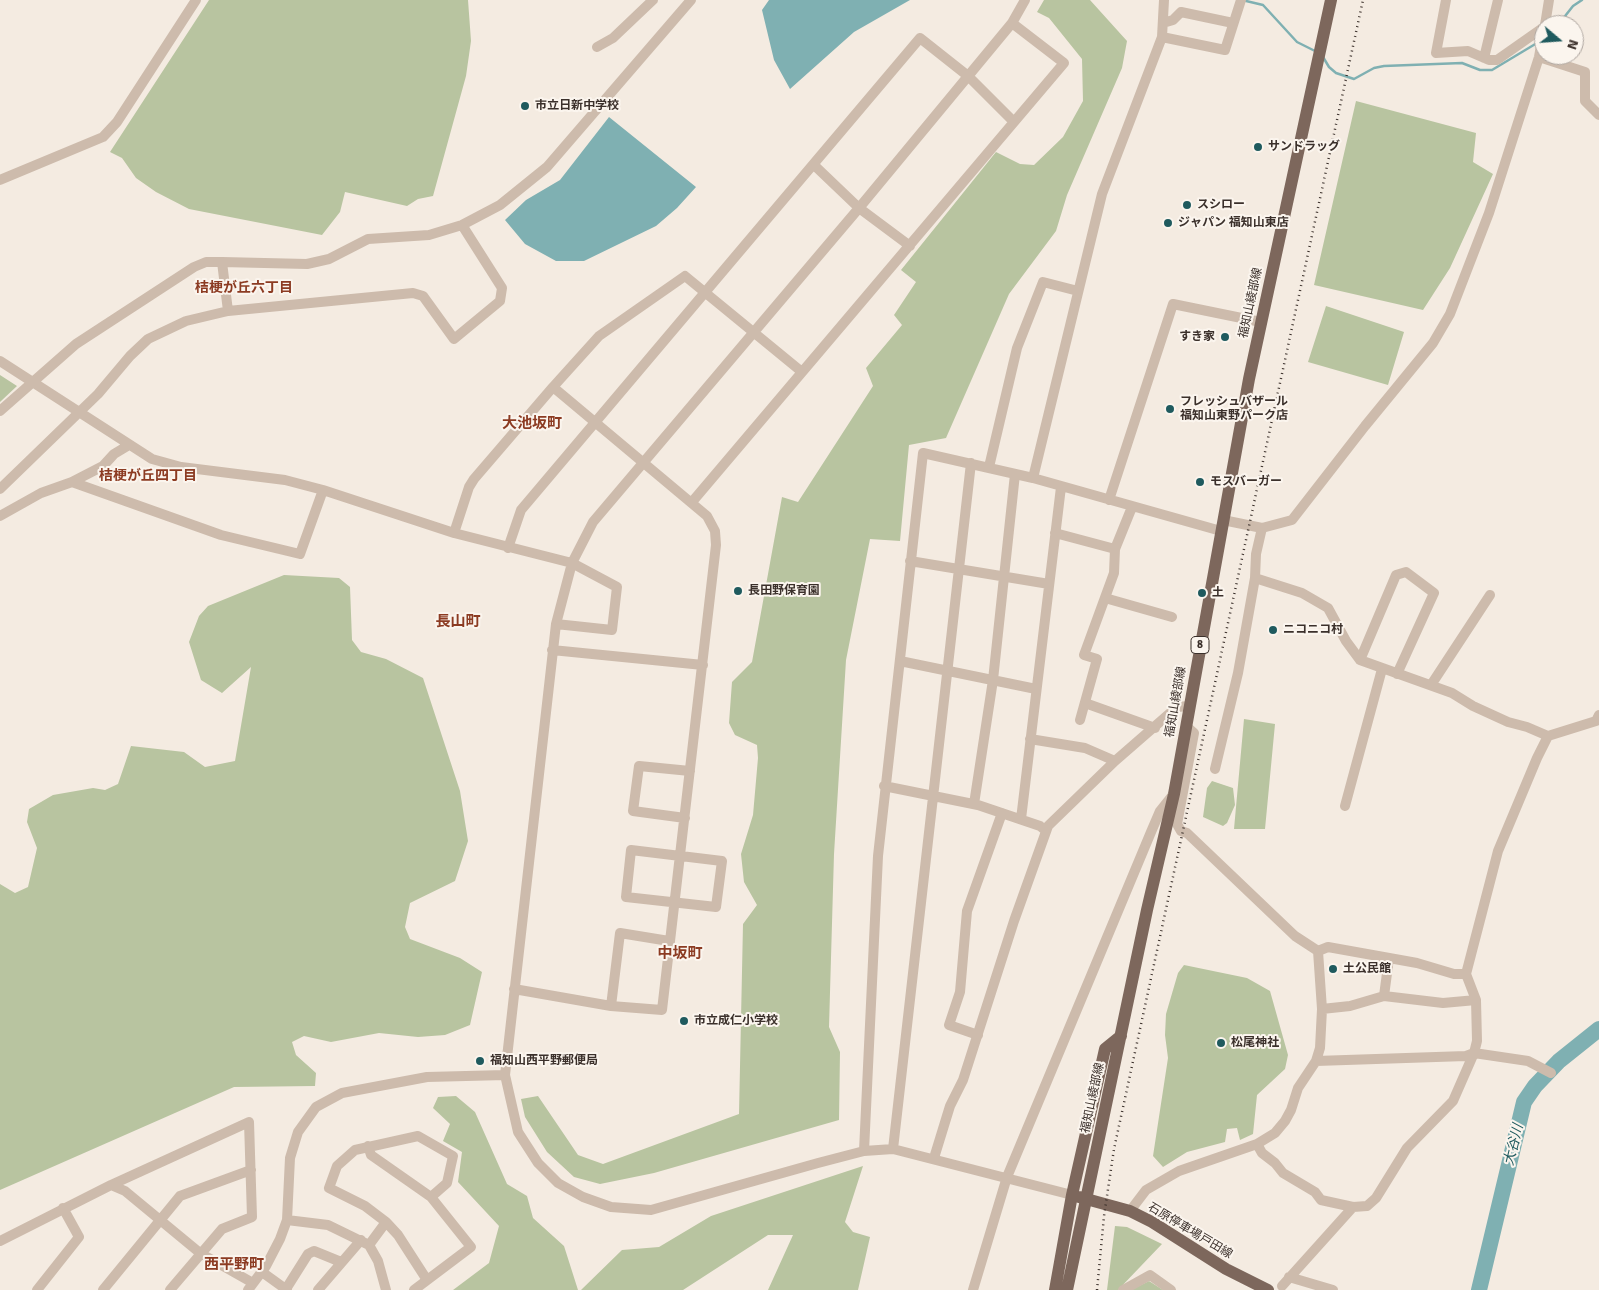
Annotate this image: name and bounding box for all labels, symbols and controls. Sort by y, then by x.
north arrow [1534,15,1584,65]
text: N [1563,37,1582,52]
place label: 市立日新中学校 [535,99,619,113]
marker: 市立日新中学校 [519,100,531,112]
place label: サンドラッグ [1268,140,1340,154]
marker: サンドラッグ [1252,141,1264,153]
place label: スシロー [1197,198,1245,212]
marker: スシロー [1181,199,1193,211]
place label: ジャパン 福知山東店 [1178,216,1289,230]
marker: ジャパン 福知山東店 [1162,217,1174,229]
street label: 福知山綾部線 [1236,266,1266,340]
district label: 桔梗が丘六丁目 [195,280,293,296]
place label: すき家 [1179,330,1215,344]
marker: すき家 [1219,331,1231,343]
place label: フレッシュバザール 福知山東野パーク店 [1180,395,1288,423]
marker: フレッシュバザール 福知山東野パーク店 [1164,403,1176,415]
district label: 大池坂町 [502,415,562,433]
district label: 桔梗が丘四丁目 [99,468,197,484]
place label: モスバーガー [1210,475,1282,489]
marker: モスバーガー [1194,476,1206,488]
place label: 長田野保育園 [748,584,820,598]
marker: 長田野保育園 [732,585,744,597]
place label: 土 [1212,586,1224,600]
marker: 土 [1196,587,1208,599]
district label: 長山町 [436,613,480,631]
place label: ニコニコ村 [1283,623,1343,637]
marker: ニコニコ村 [1267,624,1279,636]
road number: 8 [1191,636,1209,654]
street label: 福知山綾部線 [1163,665,1189,739]
district label: 中坂町 [658,945,702,963]
place label: 土公民館 [1343,962,1391,976]
marker: 土公民館 [1327,963,1339,975]
place label: 市立成仁小学校 [694,1014,778,1028]
marker: 市立成仁小学校 [678,1015,690,1027]
place label: 松尾神社 [1231,1036,1279,1050]
marker: 松尾神社 [1215,1037,1227,1049]
place label: 福知山西平野郵便局 [490,1054,598,1068]
marker: 福知山西平野郵便局 [474,1055,486,1067]
street label: 福知山綾部線 [1078,1061,1108,1135]
water label: 大谷川 [1501,1123,1527,1167]
street label: 石原停車場戸田線 [1145,1200,1235,1262]
district label: 西平野町 [204,1256,264,1274]

